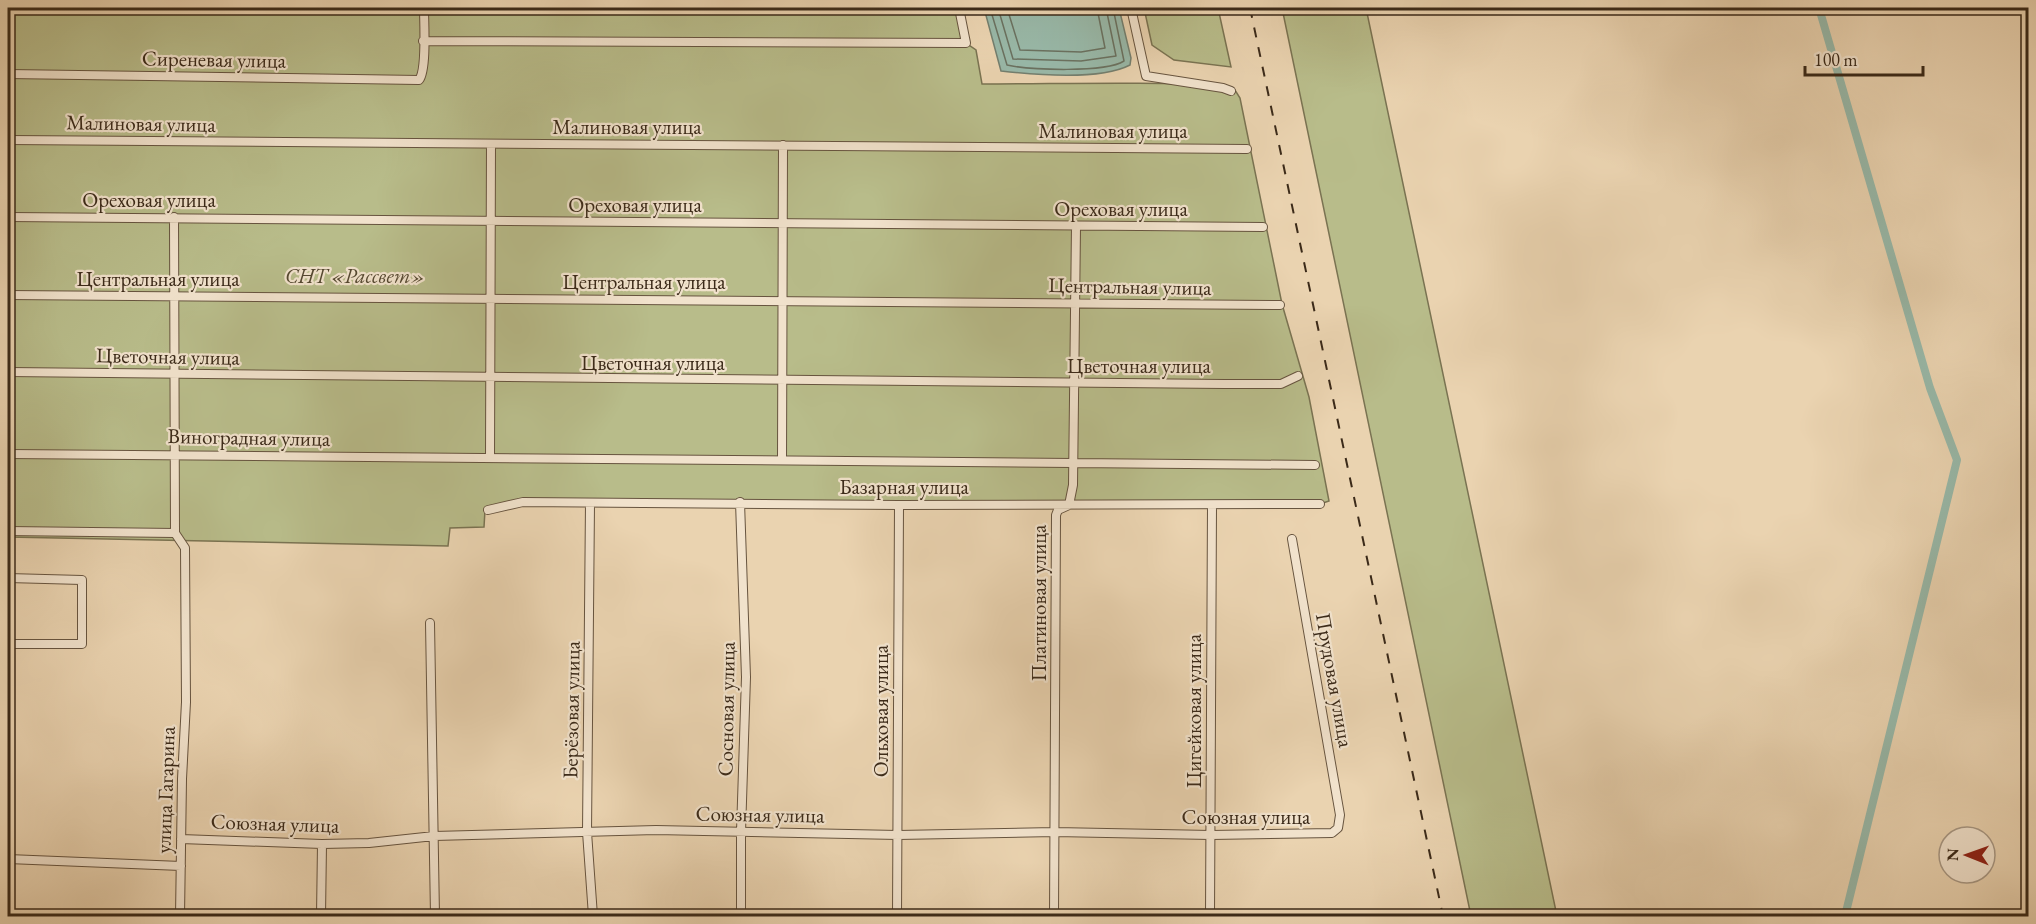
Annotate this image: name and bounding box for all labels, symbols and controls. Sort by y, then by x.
scale bar [1805,39,1924,77]
street label: Сиреневая улица [142,44,287,74]
text: 100 m [1814,48,1858,71]
street label: Малиновая улица [66,108,216,138]
street label: Малиновая улица [552,113,702,140]
street label: Малиновая улица [1038,117,1188,144]
street label: Ореховая улица [82,186,216,213]
street label: Ореховая улица [568,191,702,218]
street label: Ореховая улица [1054,195,1188,222]
park label: СНТ «Рассвет» [285,262,425,289]
street label: Центральная улица [76,265,240,292]
street label: Центральная улица [562,268,726,295]
street label: Центральная улица [1048,271,1212,301]
street label: Цветочная улица [96,341,241,371]
street label: Цветочная улица [581,349,726,376]
street label: Цветочная улица [1067,352,1212,379]
street label: Виноградная улица [168,422,331,452]
street label: Базарная улица [839,473,969,500]
street label: Платиновая улица [1025,524,1052,681]
street label: Прудовая улица [1310,611,1360,750]
street label: Цигейковая улица [1180,633,1207,788]
street label: Берёзовая улица [556,640,586,779]
street label: Сосновая улица [711,641,741,777]
street label: Ольховая улица [867,644,894,777]
street label: улица Гагарина [149,725,181,854]
street label: Союзная улица [695,799,825,829]
street label: Союзная улица [1182,803,1311,830]
street label: Союзная улица [210,807,340,839]
north arrow [1937,825,1997,885]
text: N [1942,848,1963,861]

